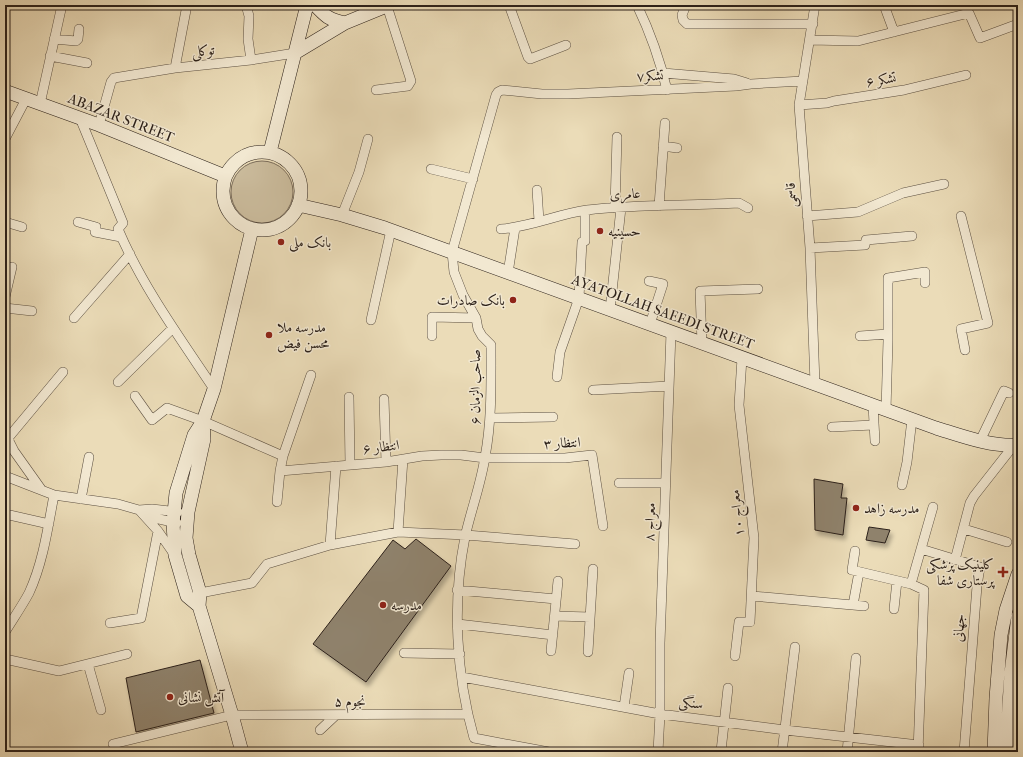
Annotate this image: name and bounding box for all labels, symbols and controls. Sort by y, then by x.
street label: توکلی [191,41,216,62]
street label: تشکر۷ [636,67,664,86]
street label: تشکر ۶ [865,69,898,92]
street label: ABAZAR STREET [65,90,177,146]
street label: قاسمی [782,182,801,208]
street label: عامری [609,185,641,204]
place label: حسینیه [608,223,641,240]
marker: حسینیه [595,226,605,236]
place label: بانک ملی [289,234,331,252]
marker: بانک ملی [276,237,286,247]
street label: AYATOLLAH SAEEDI STREET [569,271,757,353]
place label: بانک صادرات [437,292,505,309]
marker: بانک صادرات [508,295,518,305]
place label: مدرسه ملا محسن فیض [277,319,330,353]
marker: مدرسه ملا محسن فیض [264,330,274,340]
street label: صاحب الزمان ۶ [467,349,485,425]
street label: انتظار ۳ [543,434,581,452]
street label: انتظار ۶ [362,436,400,458]
street label: معراج ۱۰ [726,488,752,537]
place label: مدرسه زاهد [864,500,919,517]
street label: معراج ۸ [641,502,663,542]
marker: مدرسه زاهد [851,503,861,513]
place label: کلینیک پزشکی پرستاری شفا [926,556,996,589]
marker: کلینیک پزشکی پرستاری شفا [997,566,1009,578]
place label: مدرسه [391,597,422,614]
marker: مدرسه [378,600,388,610]
street label: جهانی [950,613,968,643]
place label: آتش نشانی [178,689,226,707]
marker: آتش نشانی [165,692,175,702]
street label: نجوم ۵ [334,693,366,714]
street label: سنگی [678,693,704,714]

